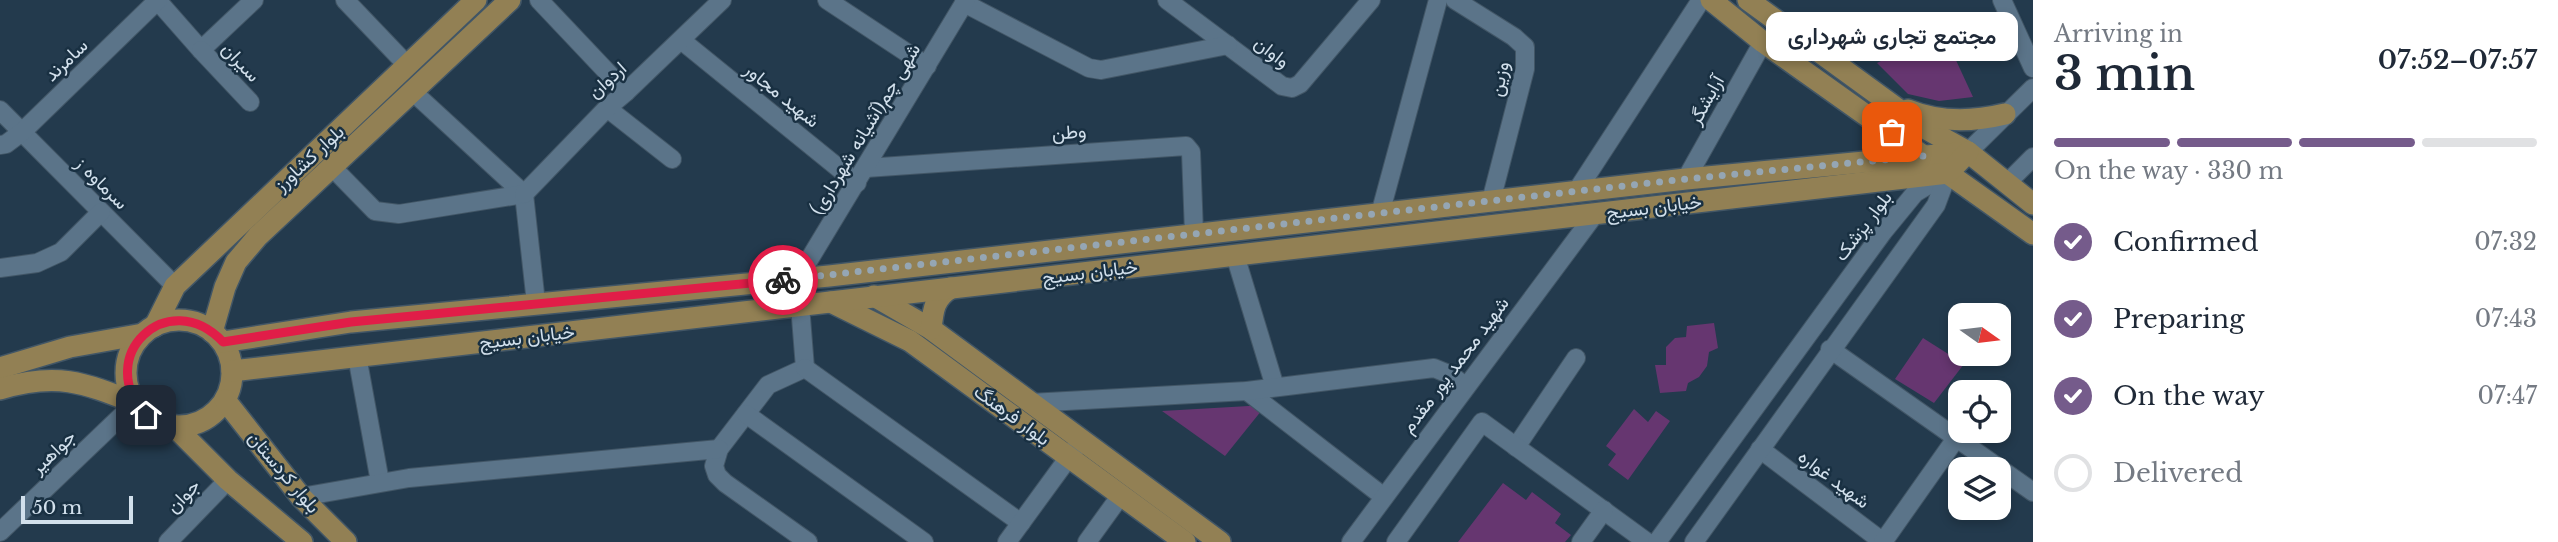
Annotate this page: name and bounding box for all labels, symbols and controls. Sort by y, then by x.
callout: مجتمع تجاری شهرداری [1766,13,2018,62]
text: Arriving in [2054,20,2183,48]
text: مجتمع تجاری شهرداری [1788,22,1996,50]
street label: واوان [1250,31,1294,73]
street label: سامرند [39,34,93,86]
street label: سیران [217,37,265,87]
street label: شهی چم(آشیانه شهرداری) [805,39,927,220]
text: 07:52–07:57 [2378,44,2537,76]
text: 3 min [2054,45,2195,102]
street label: اردوان [583,57,631,103]
street label: شهید مجاور [739,57,824,132]
street label: وزین [1484,60,1514,98]
street label: آرایشگر [1683,70,1730,130]
pin [1862,102,1922,162]
icon: bag [1873,113,1911,151]
street label: وطن [1051,119,1087,145]
street label: بلوار کشاورز [269,120,349,197]
street label: سرماوه ز [70,151,133,214]
text: On the way · 330 m [2054,157,2283,185]
street label: بلوار پزشک [1829,186,1898,267]
street label: خیابان بسیج [1605,190,1703,226]
icon: check [2054,223,2092,261]
text: Confirmed [2113,226,2258,258]
text: 07:32 [2474,228,2537,256]
courier [748,245,818,315]
street label: خیابان بسیج [1041,255,1139,291]
icon: bike [764,261,802,299]
street label: شهید محمد پور مقدم [1396,292,1515,439]
icon: check [2054,300,2092,338]
north arrow [1948,303,2011,366]
map controls [1948,303,2011,520]
text: Preparing [2113,303,2245,335]
text: 07:43 [2475,305,2537,333]
street label: خیابان بسیج [478,320,576,356]
icon: check [2054,377,2092,415]
street label: بلوار فرهنگ [969,380,1055,450]
button: locate [1948,380,2011,443]
text: On the way [2113,380,2265,412]
text: 07:47 [2477,382,2537,410]
pin [116,385,176,445]
icon: home [127,396,165,434]
street label: جواهیر [25,425,80,480]
street label: بلوار کردستان [243,426,325,518]
street label: شهید غواره [1794,445,1874,513]
button: layers [1948,457,2011,520]
text: Delivered [2113,457,2243,489]
street label: جوان [161,474,205,518]
scale bar [21,493,133,525]
text: 50 m [32,496,82,519]

